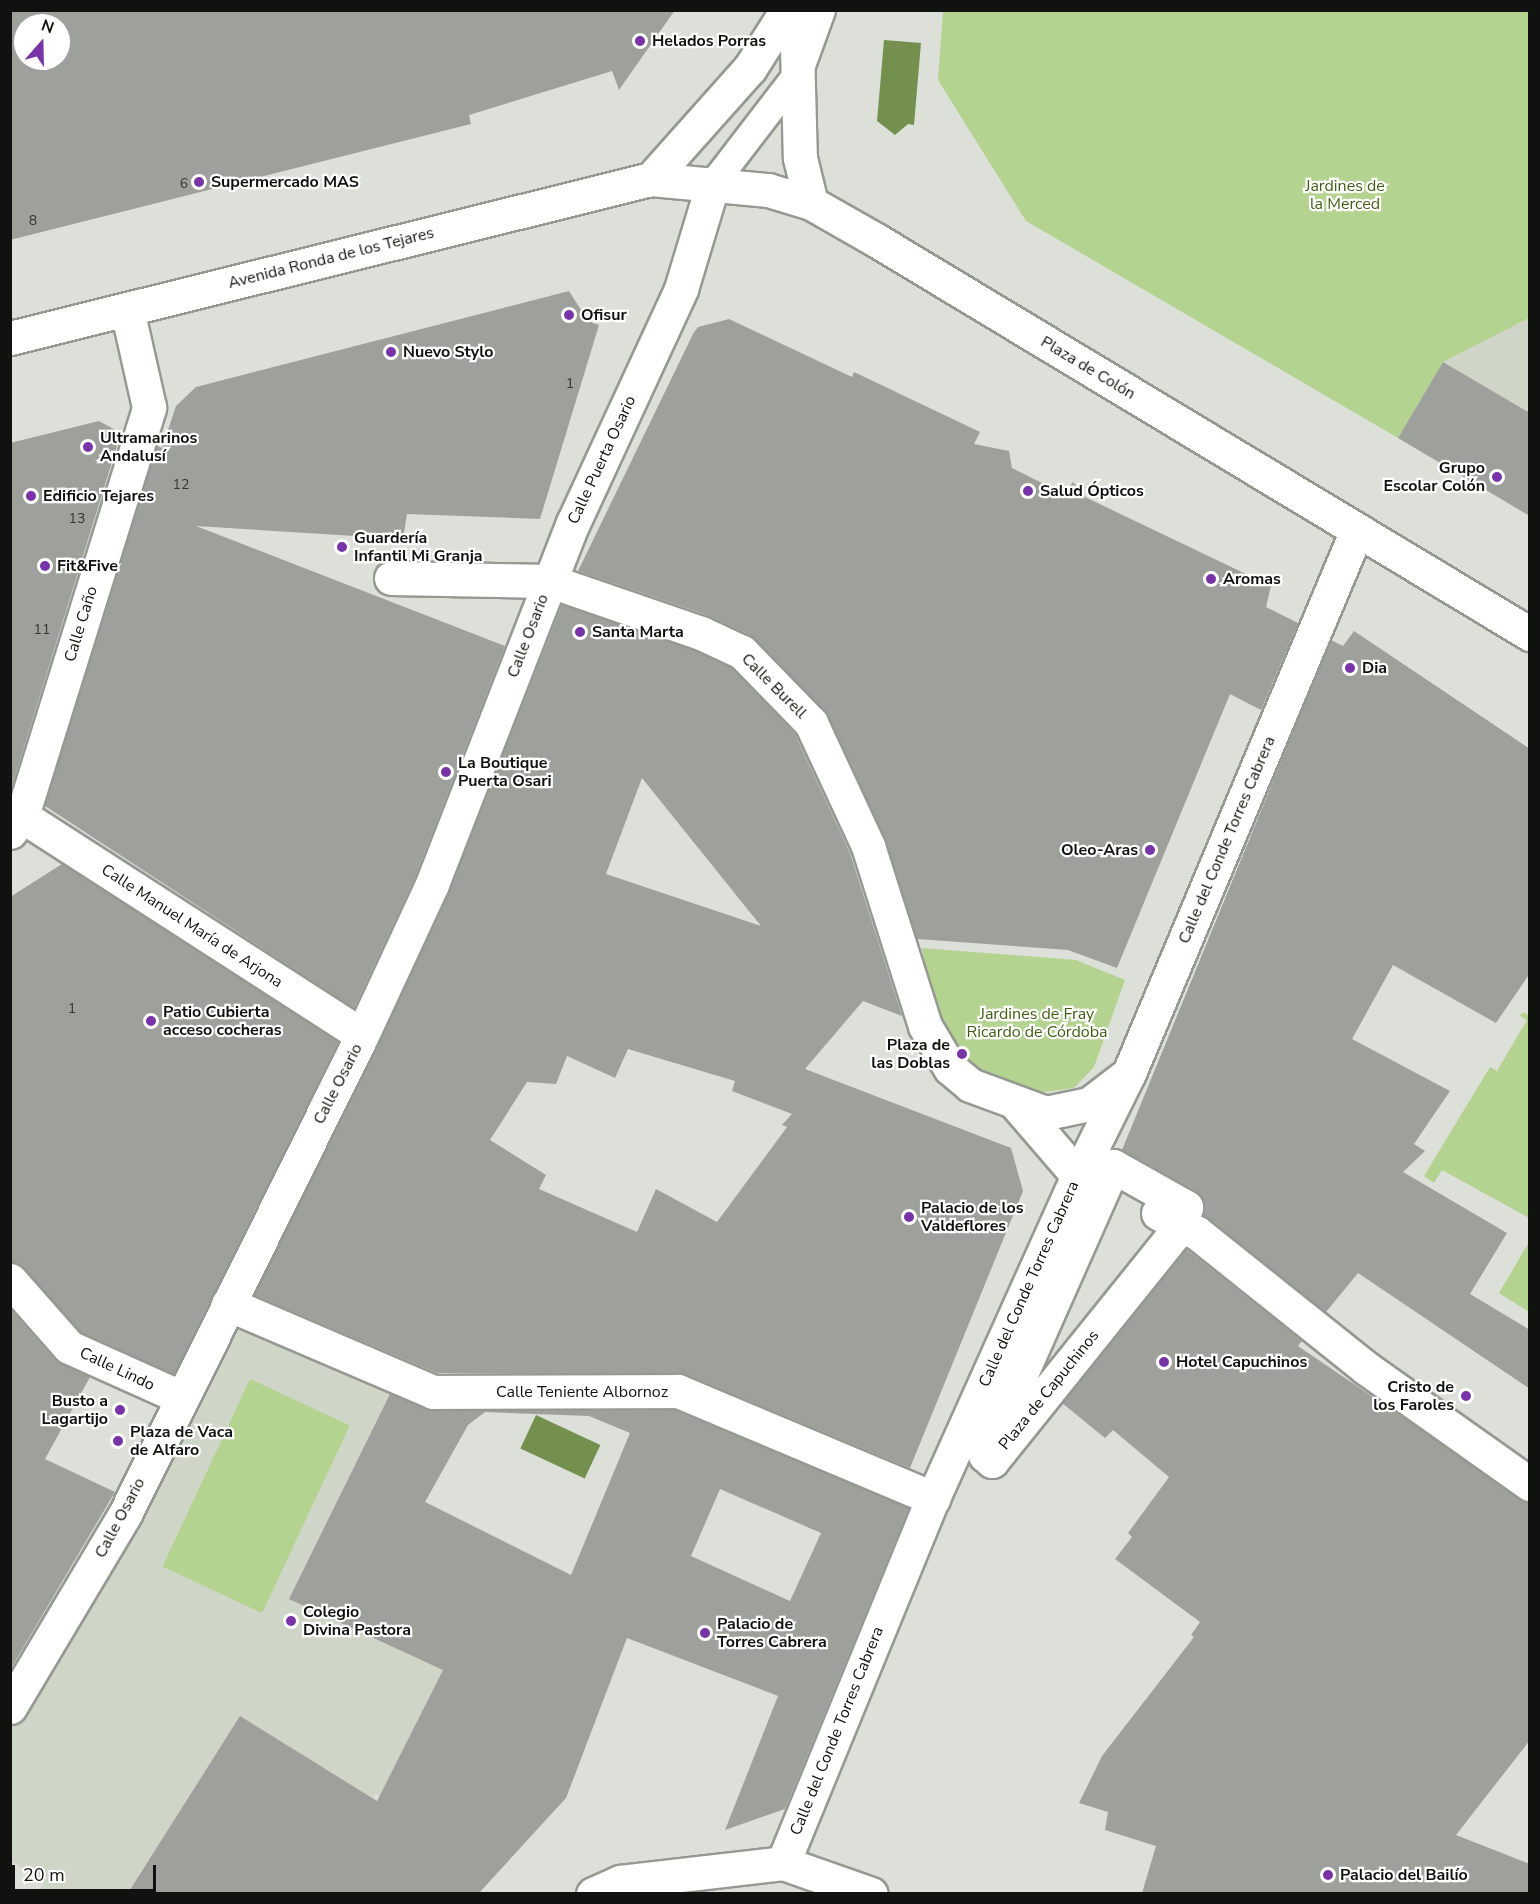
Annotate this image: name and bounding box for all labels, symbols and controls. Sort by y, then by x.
north arrow [12,12,72,72]
text: N [38,15,57,39]
place label: Helados Porras [652,31,766,51]
marker: Helados Porras [633,34,647,48]
place label: Supermercado MAS [211,172,359,192]
marker: Supermercado MAS [192,175,206,189]
house number: 6 [180,176,188,192]
park label: Jardines de la Merced [1305,176,1385,214]
house number: 8 [29,213,37,229]
street label: Avenida Ronda de los Tejares [226,223,436,293]
place label: Ofisur [581,305,627,325]
marker: Ofisur [562,308,576,322]
street label: Plaza de Colón [1037,332,1139,404]
place label: Nuevo Stylo [403,342,494,362]
marker: Nuevo Stylo [384,345,398,359]
house number: 1 [566,376,574,392]
street label: Calle Puerta Osario [564,393,640,527]
place label: Ultramarinos Andalusí [100,428,197,466]
marker: Ultramarinos Andalusí [81,440,95,454]
place label: Grupo Escolar Colón [1384,458,1485,496]
marker: Grupo Escolar Colón [1490,470,1504,484]
house number: 12 [173,477,189,493]
place label: Salud Ópticos [1040,481,1144,501]
marker: Salud Ópticos [1021,484,1035,498]
place label: Edificio Tejares [43,486,154,506]
marker: Edificio Tejares [24,489,38,503]
house number: 13 [69,511,85,527]
place label: Guardería Infantil Mi Granja [354,528,483,566]
marker: Guardería Infantil Mi Granja [335,540,349,554]
place label: Fit&Five [57,556,118,576]
marker: Fit&Five [38,559,52,573]
place label: Aromas [1223,569,1281,589]
marker: Aromas [1204,572,1218,586]
street label: Calle Caño [60,584,102,664]
street label: Calle Osario [503,592,553,680]
house number: 11 [34,622,50,638]
place label: Santa Marta [592,622,684,642]
marker: Santa Marta [573,625,587,639]
street label: Calle Burell [737,649,811,723]
place label: Dia [1362,658,1387,678]
marker: Dia [1343,661,1357,675]
street label: Calle del Conde Torres Cabrera [1175,733,1279,947]
place label: La Boutique Puerta Osari [458,753,552,791]
marker: La Boutique Puerta Osari [439,765,453,779]
place label: Oleo-Aras [1061,840,1138,860]
marker: Oleo-Aras [1143,843,1157,857]
street label: Calle Manuel María de Arjona [98,860,286,992]
house number: 1 [68,1001,76,1017]
place label: Patio Cubierta acceso cocheras [163,1002,281,1040]
park label: Jardines de Fray Ricardo de Córdoba [967,1004,1107,1042]
marker: Patio Cubierta acceso cocheras [144,1014,158,1028]
place label: Plaza de las Doblas [871,1035,950,1073]
street label: Calle Osario [310,1041,366,1127]
marker: Plaza de las Doblas [955,1047,969,1061]
street label: Calle del Conde Torres Cabrera [975,1178,1083,1390]
place label: Palacio de los Valdeflores [921,1198,1023,1236]
marker: Palacio de los Valdeflores [902,1210,916,1224]
street label: Plaza de Capuchinos [995,1326,1103,1454]
street label: Calle Lindo [76,1343,158,1395]
place label: Hotel Capuchinos [1176,1352,1307,1372]
marker: Hotel Capuchinos [1157,1355,1171,1369]
place label: Cristo de los Faroles [1373,1377,1454,1415]
street label: Calle Teniente Albornoz [496,1382,668,1402]
marker: Cristo de los Faroles [1459,1389,1473,1403]
place label: Busto a Lagartijo [42,1391,108,1429]
marker: Busto a Lagartijo [113,1403,127,1417]
place label: Plaza de Vaca de Alfaro [130,1422,233,1460]
marker: Plaza de Vaca de Alfaro [111,1434,125,1448]
street label: Calle Osario [91,1475,149,1561]
place label: Colegio Divina Pastora [303,1602,411,1640]
marker: Colegio Divina Pastora [284,1614,298,1628]
place label: Palacio de Torres Cabrera [717,1614,827,1652]
street label: Calle del Conde Torres Cabrera [786,1624,888,1838]
marker: Palacio de Torres Cabrera [698,1626,712,1640]
scale bar [15,1853,159,1891]
text: 20 m [23,1863,65,1887]
place label: Palacio del Bailío [1340,1865,1468,1885]
marker: Palacio del Bailío [1321,1868,1335,1882]

